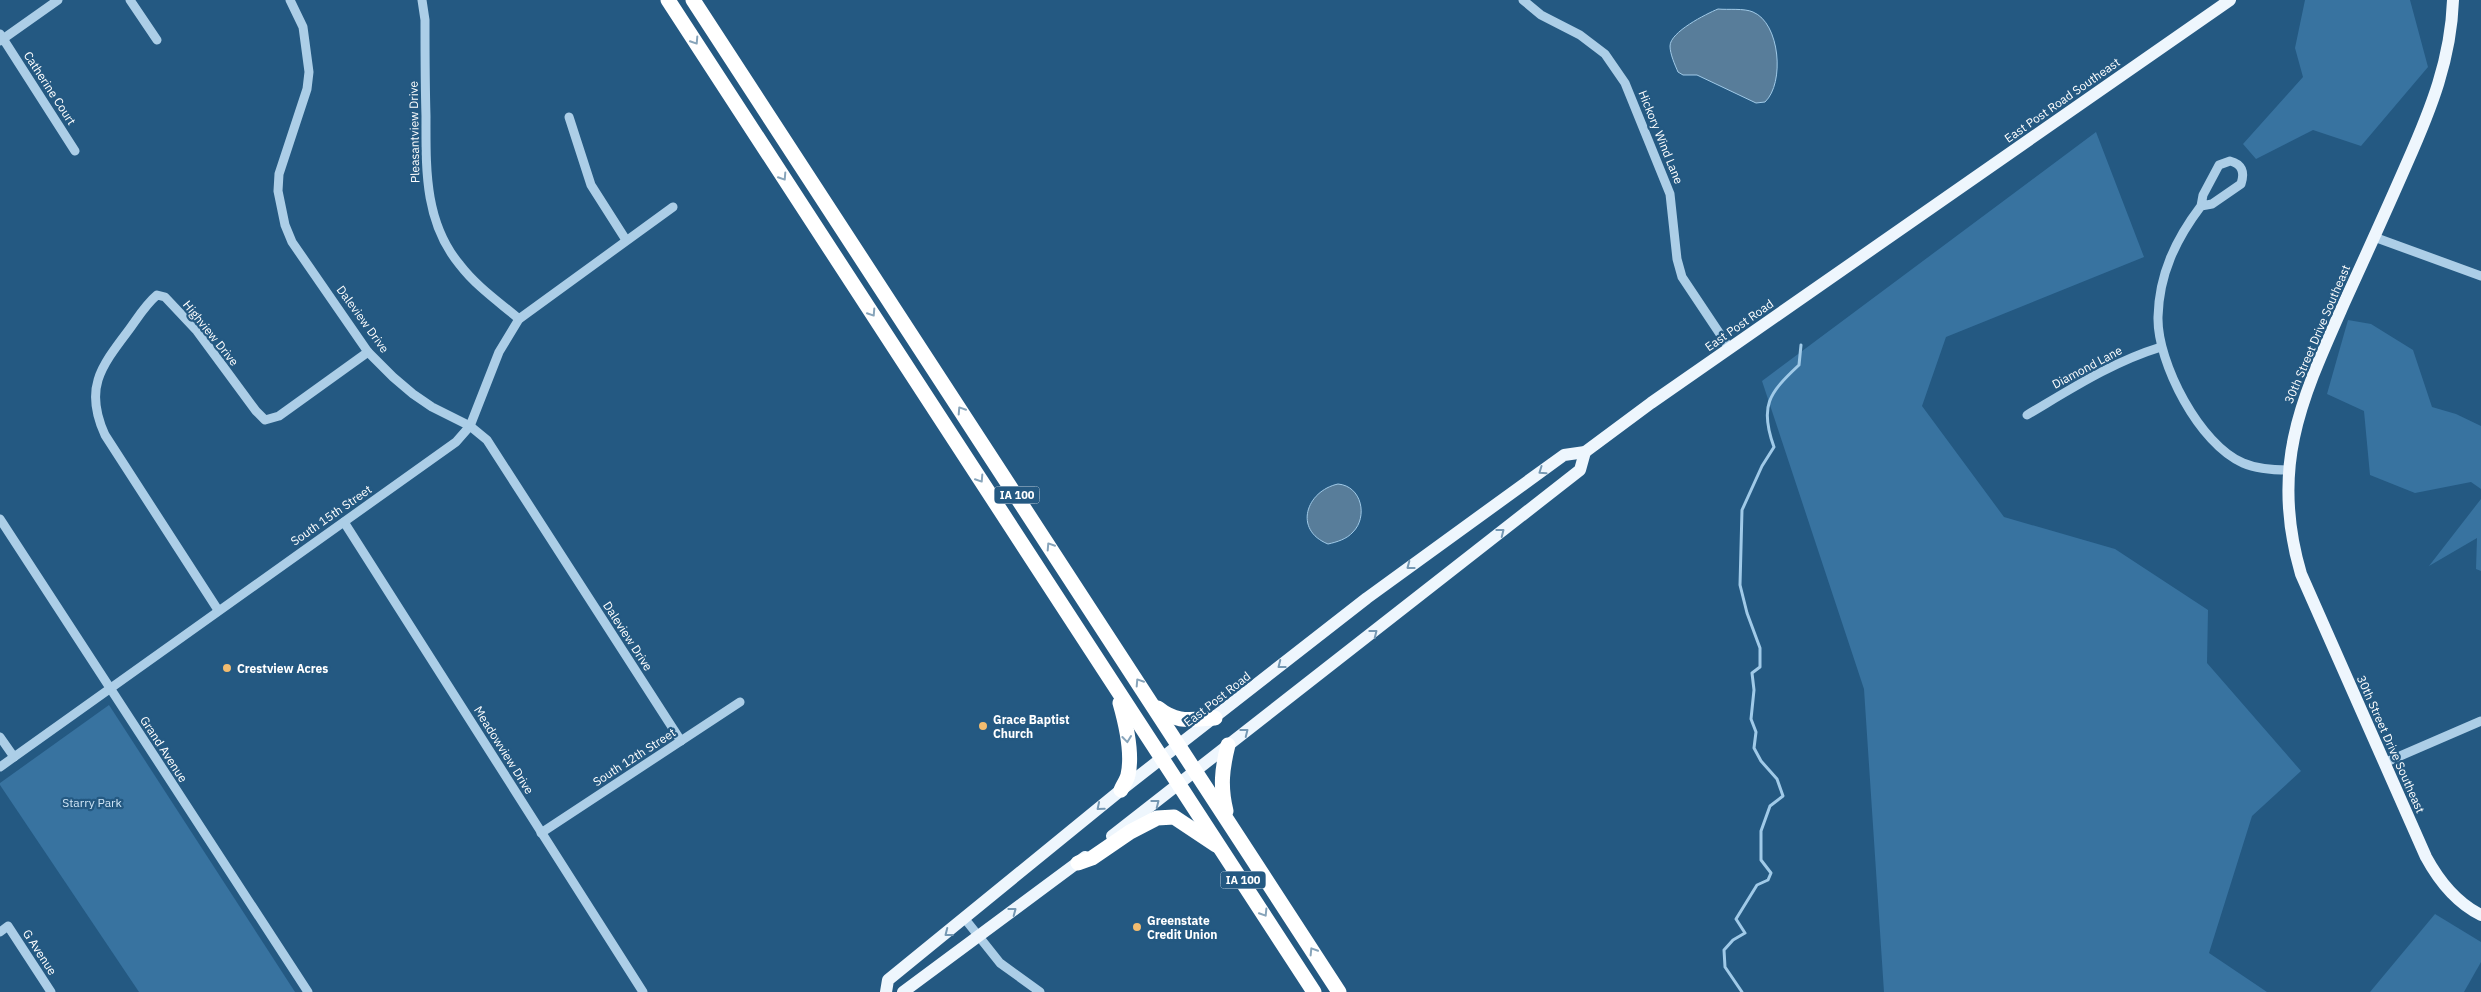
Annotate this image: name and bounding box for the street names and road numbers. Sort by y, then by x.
street label: Catherine Court [21,48,79,128]
street label: East Post Road Southeast [2001,54,2123,146]
street label: Pleasantview Drive [406,80,422,183]
street label: Hickory Wind Lane [1635,88,1687,186]
street label: 30th Street Drive Southeast [2281,262,2353,406]
street label: Daleview Drive [334,282,393,356]
street label: East Post Road [1702,296,1776,354]
street label: Highview Drive [180,297,242,369]
street label: Diamond Lane [2049,342,2125,392]
street label: South 15th Street [288,481,374,549]
road number: IA 100 [994,486,1040,504]
street label: Daleview Drive [600,599,656,674]
street label: East Post Road [1181,668,1253,730]
street label: 30th Street Drive Southeast [2354,673,2428,815]
street label: Meadowview Drive [471,703,537,797]
street label: Grand Avenue [137,713,191,785]
street label: South 12th Street [590,725,678,789]
road number: IA 100 [1220,872,1266,888]
street label: G Avenue [20,926,60,978]

